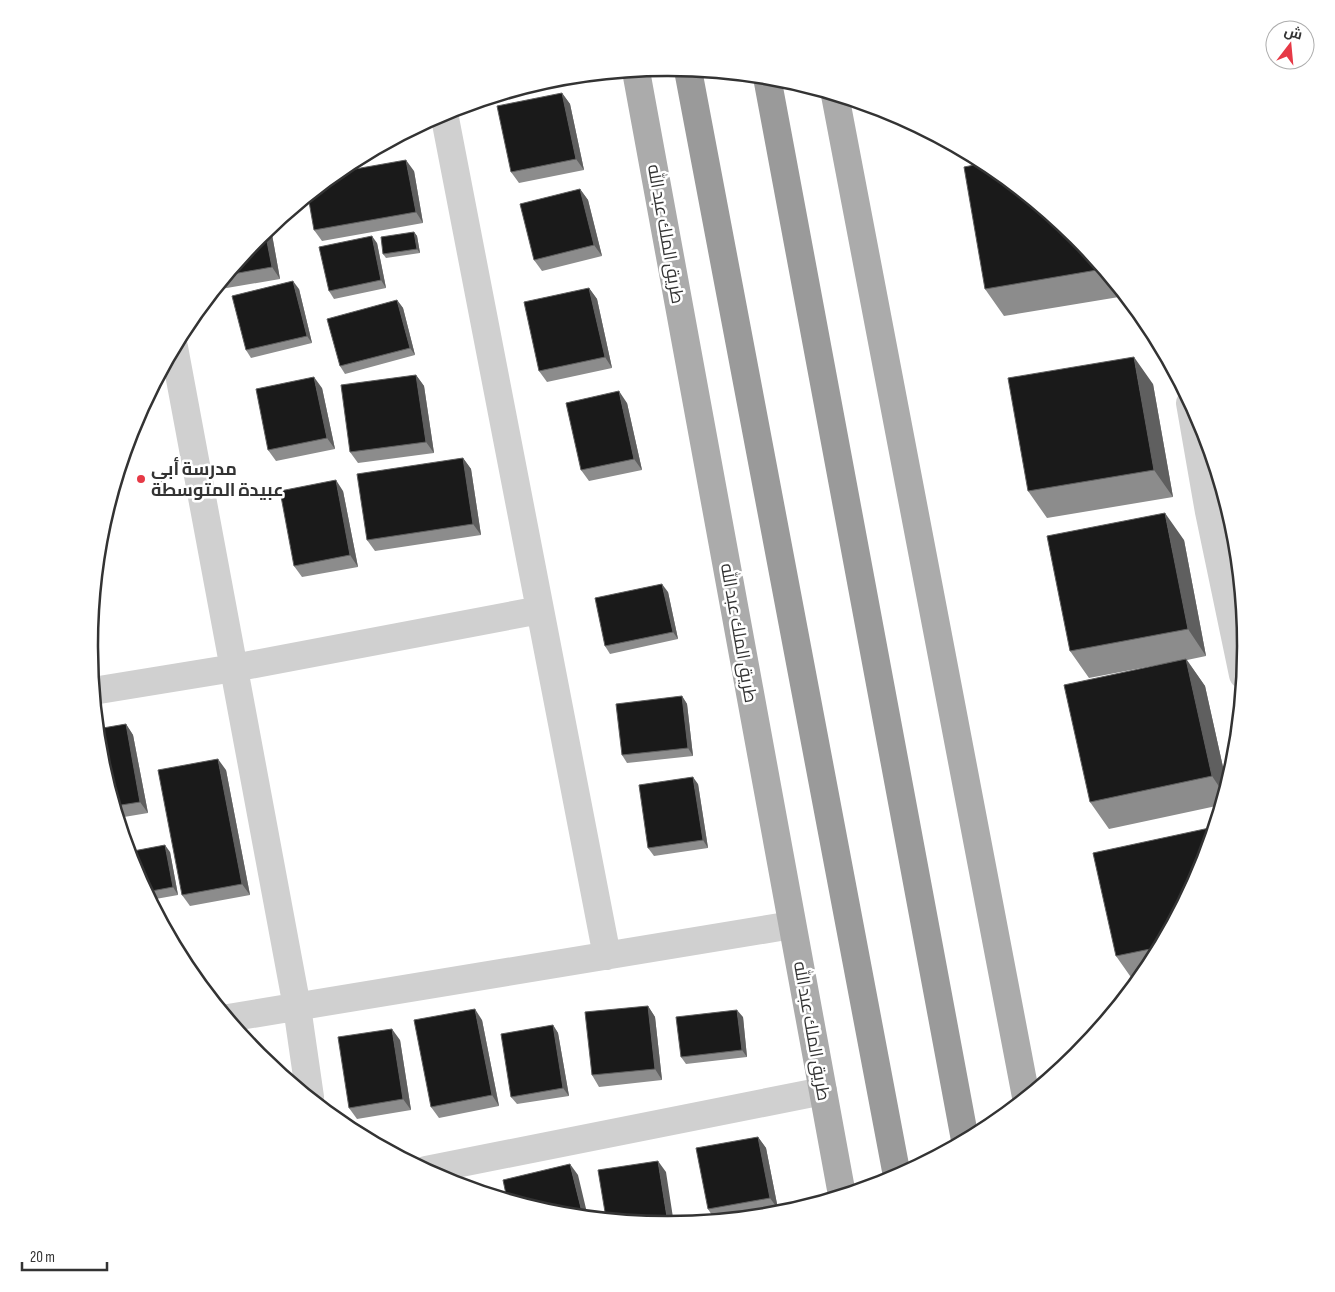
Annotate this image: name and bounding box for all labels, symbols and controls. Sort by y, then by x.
north arrow [1265,20,1315,70]
text: ش [1282,22,1304,44]
street label: طريق الملك عبد الله [642,162,690,306]
place label: مدرسة أبي عبيدة المتوسطة [151,456,284,501]
marker: مدرسة أبي عبيدة المتوسطة [135,473,147,485]
street label: طريق الملك عبد الله [715,561,763,705]
street label: طريق الملك عبد الله [788,959,836,1103]
scale bar [22,1240,108,1272]
text: 20 m [30,1248,55,1267]

